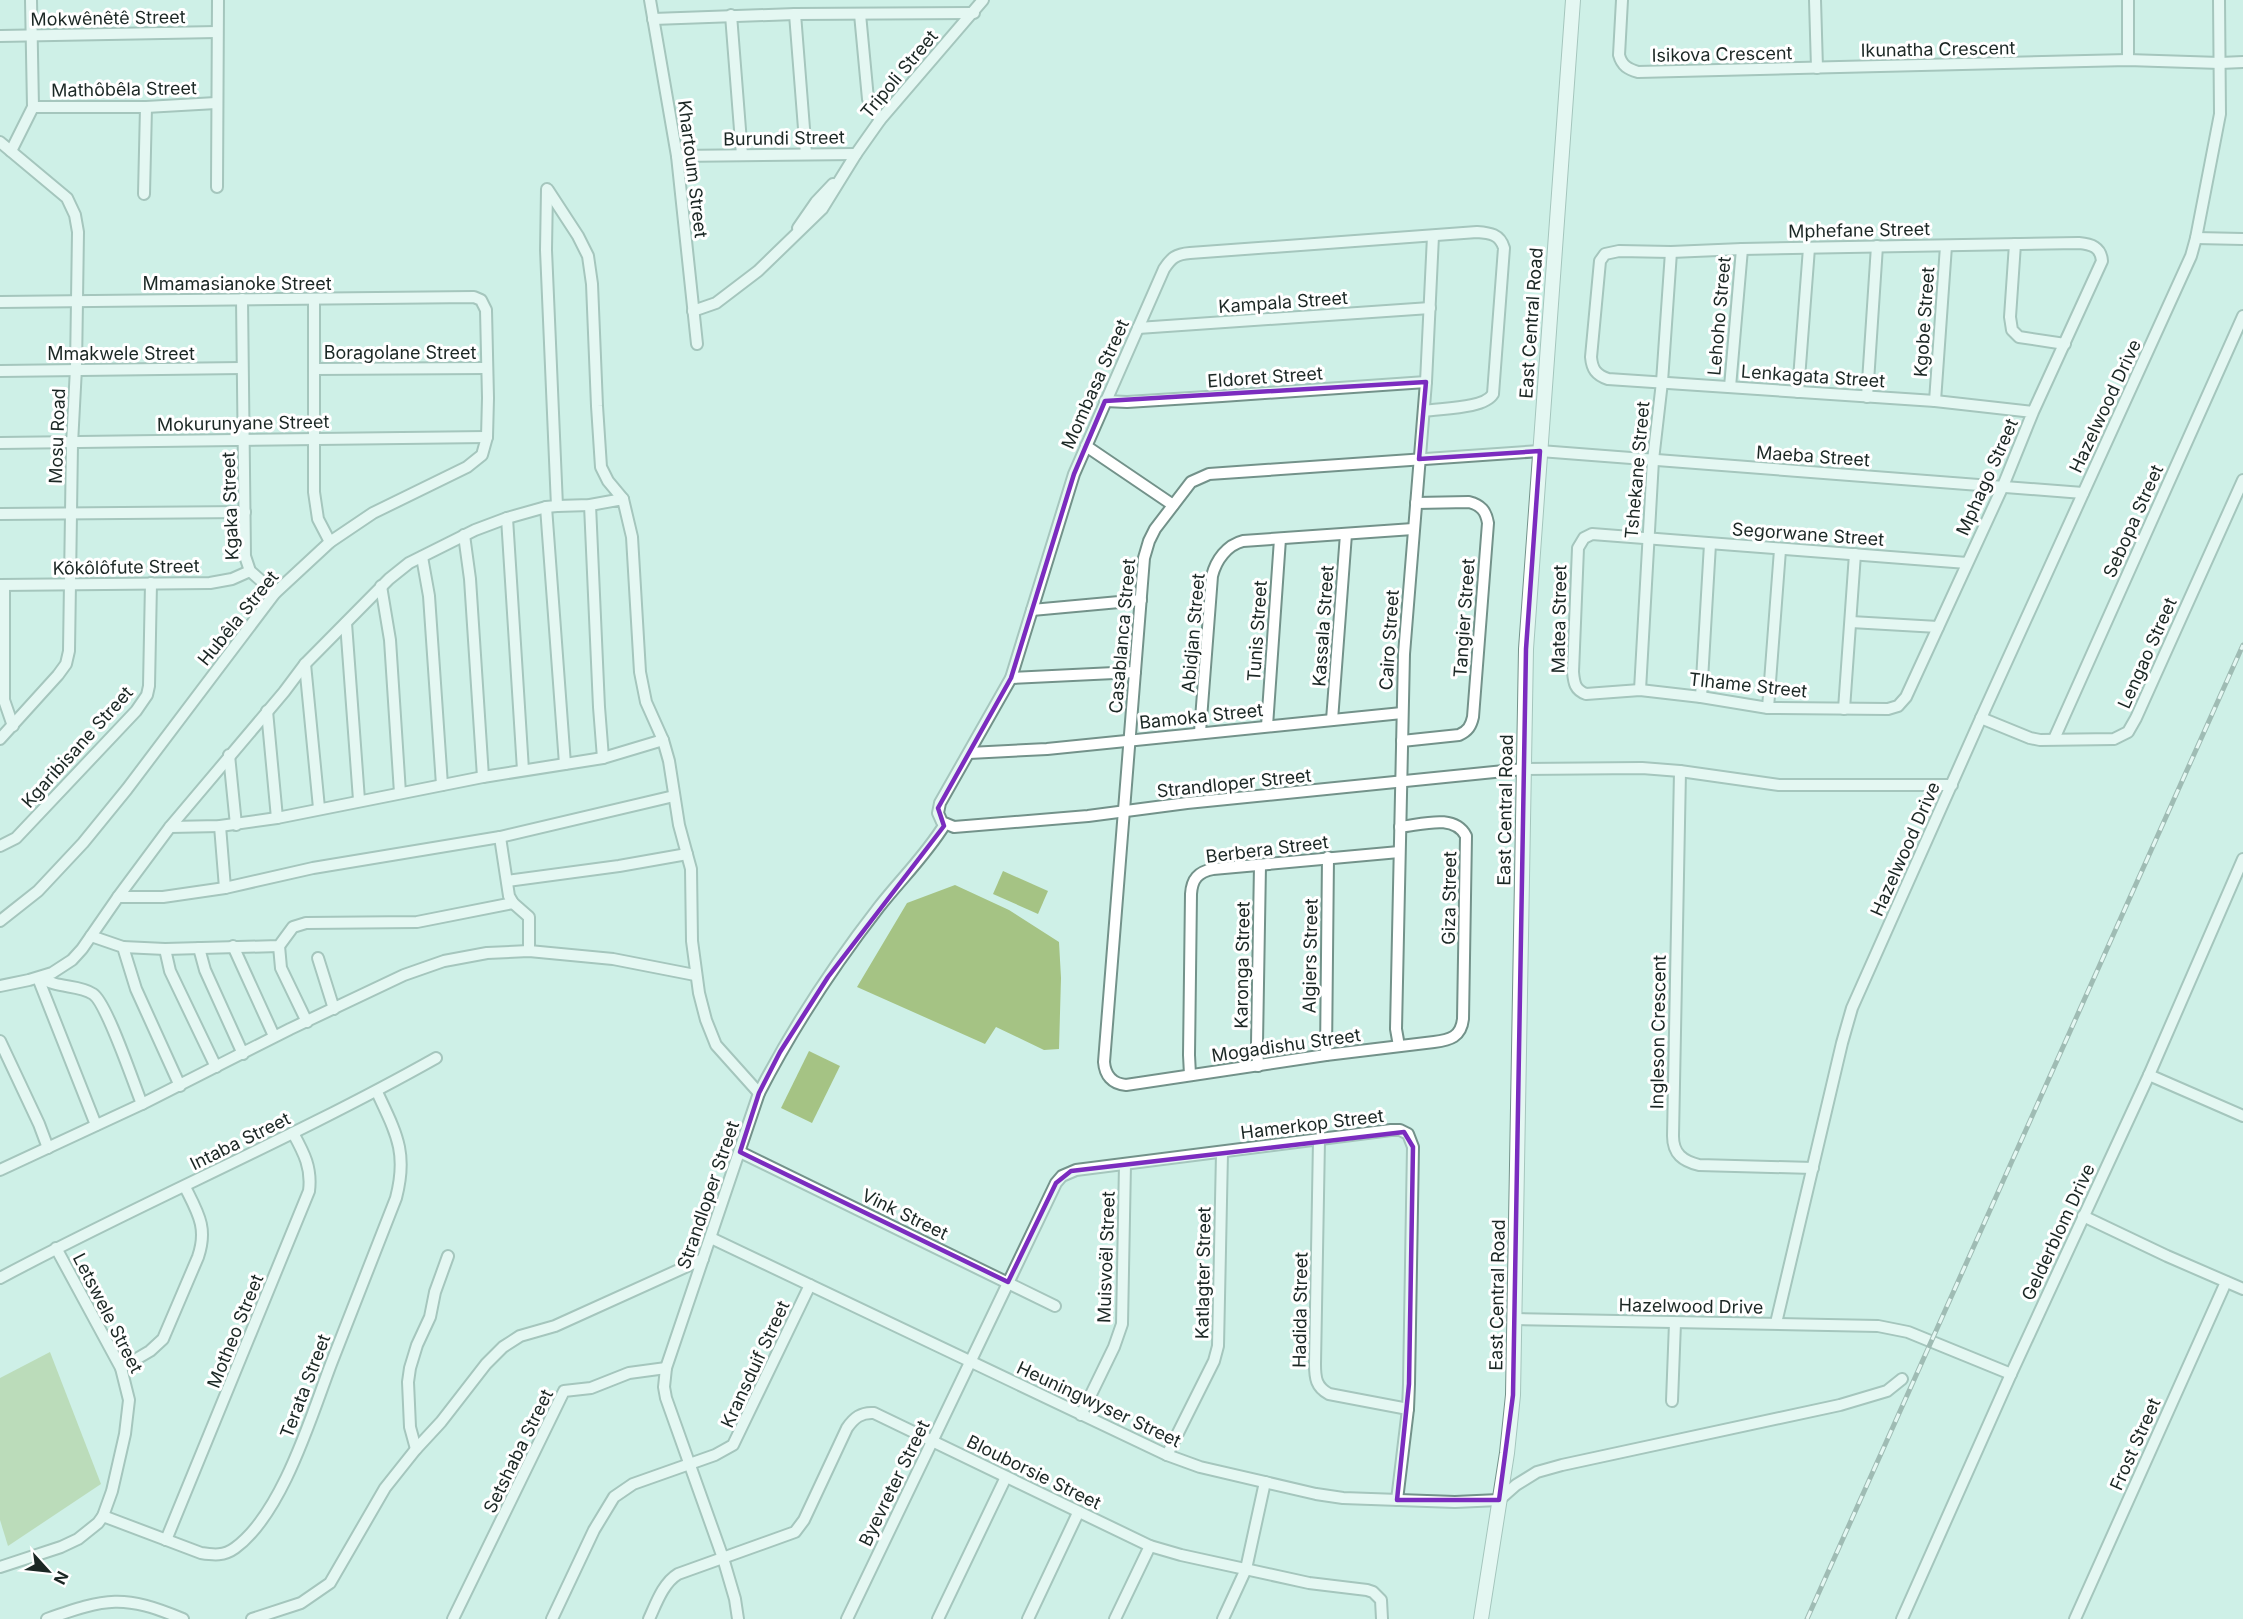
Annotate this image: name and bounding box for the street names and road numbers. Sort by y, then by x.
street label: Mokwênêtê Street [30,6,186,30]
street label: Tripoli Street [856,26,942,122]
street label: Ikunatha Crescent [1860,37,2016,61]
street label: Isikova Crescent [1651,42,1793,66]
street label: Mathôbêla Street [51,77,197,101]
street label: Khartoum Street [674,99,712,239]
street label: Burundi Street [723,126,845,150]
street label: Mphefane Street [1788,218,1930,242]
street label: East Central Road [1515,247,1547,399]
street label: Lehoho Street [1703,256,1735,376]
street label: Kgobe Street [1910,266,1938,378]
street label: Mmamasianoke Street [142,273,332,294]
street label: Kampala Street [1218,287,1348,317]
street label: Mombasa Street [1057,316,1133,452]
street label: Hazelwood Drive [2065,336,2145,476]
street label: Boragolane Street [324,342,476,363]
street label: Mmakwele Street [47,343,195,364]
street label: Lenkagata Street [1740,360,1886,392]
street label: Eldoret Street [1207,362,1324,392]
street label: Mosu Road [45,388,69,484]
street label: Tshekane Street [1621,400,1653,540]
street label: Mokurunyane Street [157,411,330,435]
street label: Mphago Street [1952,415,2022,539]
street label: Maeba Street [1755,442,1871,470]
street label: Kgaka Street [218,451,242,561]
street label: Sebopa Street [2099,461,2167,581]
street label: Segorwane Street [1731,518,1885,550]
street label: Kôkôlôfute Street [52,555,200,579]
street label: Casablanca Street [1105,558,1139,714]
street label: Tangier Street [1449,558,1479,678]
street label: Kassala Street [1308,564,1338,687]
street label: Matea Street [1548,564,1570,674]
street label: Hubêla Street [193,566,283,670]
street label: Abidjan Street [1177,572,1209,694]
street label: Tunis Street [1243,580,1271,682]
street label: Cairo Street [1375,589,1403,691]
street label: Lengao Street [2113,594,2181,712]
street label: Tlhame Street [1688,668,1808,702]
street label: Kgaribisane Street [17,682,137,812]
street label: Bamoka Street [1138,699,1264,733]
street label: East Central Road [1493,734,1517,886]
street label: Strandloper Street [1156,764,1312,802]
street label: Hazelwood Drive [1866,779,1944,919]
street label: Berbera Street [1204,831,1330,867]
street label: Giza Street [1438,851,1460,945]
street label: Algiers Street [1298,898,1322,1014]
street label: Karonga Street [1230,901,1254,1029]
street label: Ingleson Crescent [1646,955,1670,1109]
street label: Mogadishu Street [1210,1024,1362,1066]
street label: Hamerkop Street [1239,1105,1385,1143]
street label: Intaba Street [187,1108,294,1174]
street label: Strandloper Street [673,1118,743,1272]
street label: Gelderblom Drive [2017,1160,2099,1304]
street label: Vink Street [859,1184,952,1244]
street label: Muisvoël Street [1093,1191,1119,1323]
street label: Katlagter Street [1191,1207,1215,1339]
street label: East Central Road [1485,1219,1509,1371]
street label: Letswele Street [69,1250,147,1376]
street label: Hadida Street [1288,1252,1312,1368]
street label: Motheo Street [203,1271,267,1391]
street label: Hazelwood Drive [1618,1294,1764,1318]
street label: Kransduif Street [716,1297,794,1431]
street label: Terata Street [276,1331,334,1441]
street label: Heuningwyser Street [1014,1357,1184,1451]
street label: Setshaba Street [479,1386,557,1516]
street label: Frost Street [2105,1395,2165,1493]
street label: Byevreter Street [854,1416,934,1549]
street label: Blouborsie Street [964,1430,1104,1514]

